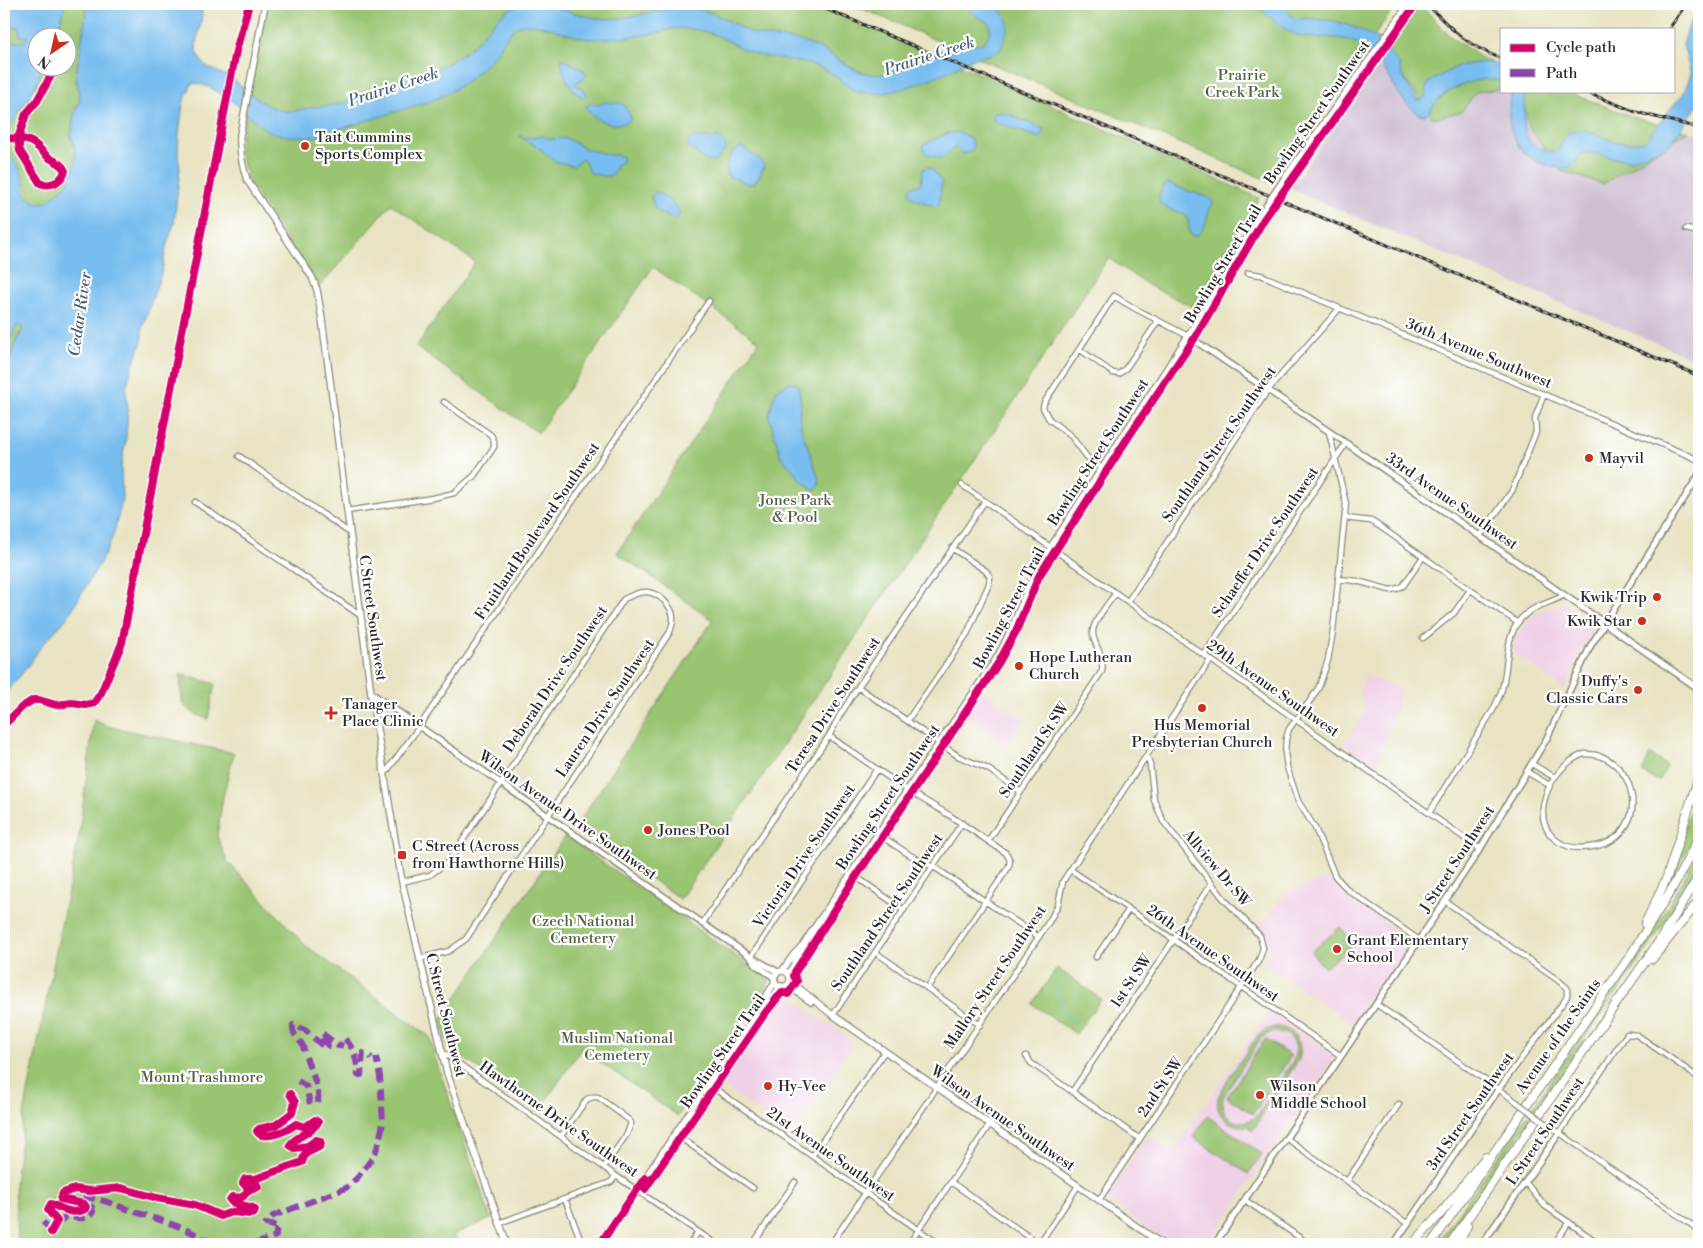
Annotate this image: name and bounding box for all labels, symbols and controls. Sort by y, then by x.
north arrow [28,28,78,78]
legend [1500,28,1676,92]
water label: Prairie Creek [881,32,977,80]
street label: Bowling Street Southwest [1260,36,1375,189]
text: Cycle path [1546,38,1616,57]
text: N [36,51,55,73]
water label: Prairie Creek [345,63,441,111]
text: Path [1546,64,1578,83]
park label: Prairie Creek Park [1205,66,1280,102]
place label: Tait Cummins Sports Complex [315,128,423,164]
marker: Tait Cummins Sports Complex [299,140,311,152]
street label: Bowling Street Trail [1180,201,1267,328]
water label: Cedar River [64,269,96,358]
street label: 36th Avenue Southwest [1403,314,1555,393]
street label: Southland Street Southwest [1158,362,1281,526]
street label: Bowling Street Southwest [1043,374,1154,530]
street label: Fruitland Boulevard Southwest [471,438,604,624]
street label: 33rd Avenue Southwest [1382,449,1522,555]
place label: Mayvil [1599,449,1644,468]
marker: Mayvil [1583,452,1595,464]
street label: Schaeffer Drive Southwest [1208,463,1323,621]
park label: Jones Park & Pool [758,491,832,527]
street label: Bowling Street Trail [969,544,1050,673]
street label: C Street Southwest [354,554,391,683]
place label: Kwik Trip [1580,588,1647,607]
marker: Kwik Trip [1651,591,1663,603]
street label: Deborah Drive Southwest [499,602,612,756]
place label: Kwik Star [1567,612,1633,631]
marker: Kwik Star [1636,615,1648,627]
street label: Teresa Drive Southwest [782,633,885,777]
street label: Lauren Drive Southwest [552,635,659,781]
street label: 29th Avenue Southwest [1203,635,1343,742]
place label: Hope Lutheran Church [1029,648,1132,684]
marker: Hope Lutheran Church [1013,660,1025,672]
place label: Duffy's Classic Cars [1546,672,1628,708]
marker: Duffy's Classic Cars [1632,684,1644,696]
place label: Tanager Place Clinic [342,695,424,731]
street label: Southland St SW [995,698,1074,802]
marker: Hus Memorial Presbyterian Church [1196,702,1208,714]
marker: Tanager Place Clinic [324,706,338,720]
place label: Hus Memorial Presbyterian Church [1131,716,1273,752]
street label: Bowling Street Southwest [832,720,945,875]
street label: Wilson Avenue Drive Southwest [474,746,661,885]
street label: Victoria Drive Southwest [749,780,860,933]
street label: J Street Southwest [1415,802,1499,917]
place label: Jones Pool [657,821,730,840]
marker: Jones Pool [642,824,654,836]
street label: Allview Dr SW [1178,825,1255,911]
street label: Southland Street Southwest [827,829,948,995]
place label: C Street (Across from Hawthorne Hills) [412,837,564,873]
marker: C Street (Across from Hawthorne Hills) [396,849,408,861]
street label: 26th Avenue Southwest [1143,900,1283,1007]
street label: Mallory Street Southwest [940,901,1051,1053]
park label: Czech National Cemetery [532,912,635,948]
place label: Grant Elementary School [1347,931,1470,967]
marker: Grant Elementary School [1331,943,1343,955]
street label: C Street Southwest [421,951,470,1080]
street label: 1st St SW [1107,951,1156,1012]
street label: Avenue of the Saints [1511,975,1605,1098]
street label: Bowling Street Trail [676,990,770,1113]
park label: Muslim National Cemetery [561,1029,674,1065]
street label: 3rd Street Southwest [1423,1048,1519,1174]
street label: 2nd St SW [1134,1053,1188,1121]
street label: Hawthorne Drive Southwest [475,1057,643,1182]
street label: Wilson Avenue Southwest [926,1061,1079,1176]
park label: Mount Trashmore [141,1068,263,1087]
street label: L Street Southwest [1502,1073,1589,1189]
place label: Hy-Vee [778,1077,826,1096]
place label: Wilson Middle School [1269,1077,1367,1113]
marker: Hy-Vee [762,1080,774,1092]
marker: Wilson Middle School [1254,1089,1266,1101]
street label: 21st Avenue Southwest [763,1103,899,1206]

